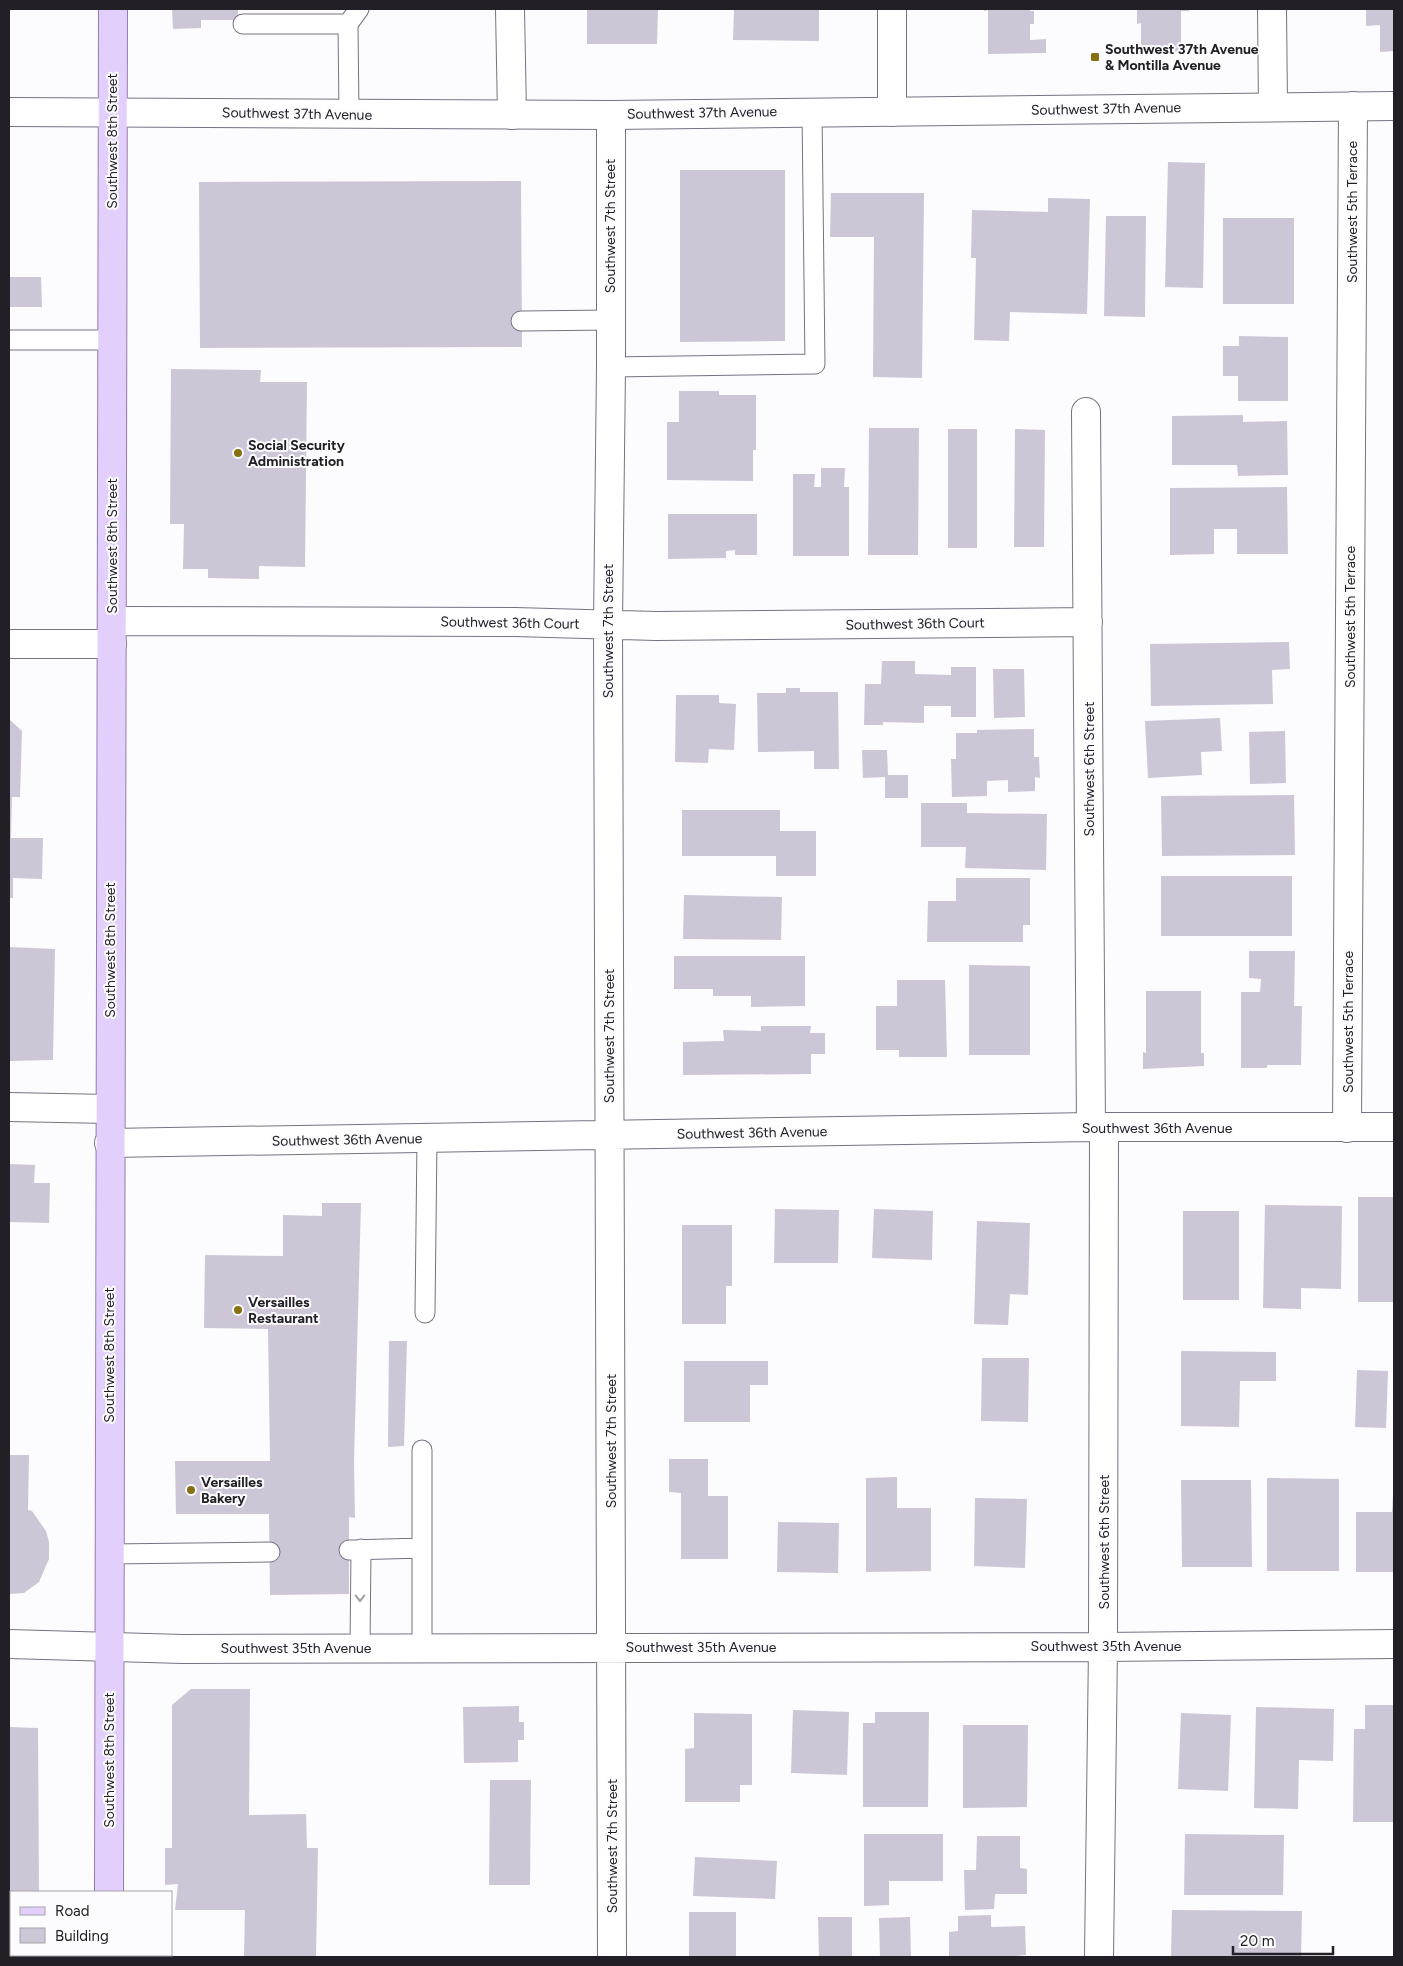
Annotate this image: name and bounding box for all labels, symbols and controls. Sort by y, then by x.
place label: Southwest 37th Avenue & Montilla Avenue [1105,41,1259,74]
marker: Southwest 37th Avenue & Montilla Avenue [1089,51,1101,63]
street label: Southwest 8th Street [104,73,121,209]
street label: Southwest 37th Avenue [1031,99,1182,119]
street label: Southwest 37th Avenue [627,103,778,123]
street label: Southwest 37th Avenue [222,104,373,124]
street label: Southwest 5th Terrace [1344,141,1361,283]
street label: Southwest 7th Street [602,159,619,293]
place label: Social Security Administration [248,437,346,470]
marker: Social Security Administration [232,447,244,459]
street label: Southwest 8th Street [104,478,121,614]
street label: Southwest 5th Terrace [1342,546,1359,688]
street label: Southwest 7th Street [600,564,617,698]
street label: Southwest 36th Court [440,613,580,633]
street label: Southwest 36th Court [845,614,985,634]
street label: Southwest 6th Street [1081,702,1098,836]
street label: Southwest 8th Street [102,882,119,1018]
street label: Southwest 5th Terrace [1340,951,1357,1093]
street label: Southwest 7th Street [601,969,618,1103]
street label: Southwest 36th Avenue [1082,1120,1233,1137]
street label: Southwest 36th Avenue [677,1123,828,1143]
street label: Southwest 36th Avenue [272,1130,423,1150]
street label: Southwest 8th Street [101,1287,118,1423]
place label: Versailles Restaurant [248,1294,319,1327]
marker: Versailles Restaurant [232,1304,244,1316]
street label: Southwest 7th Street [603,1374,620,1508]
place label: Versailles Bakery [201,1474,263,1507]
street label: Southwest 6th Street [1096,1475,1113,1609]
marker: Versailles Bakery [185,1484,197,1496]
one-way arrow [355,1594,366,1602]
street label: Southwest 35th Avenue [1031,1638,1182,1655]
street label: Southwest 35th Avenue [626,1639,777,1656]
street label: Southwest 35th Avenue [221,1640,372,1657]
street label: Southwest 8th Street [101,1692,118,1828]
street label: Southwest 7th Street [604,1779,621,1913]
legend [10,1891,172,1956]
text: Road [55,1902,90,1920]
scale bar [1233,1924,1333,1956]
text: Building [55,1927,109,1945]
text: 20 m [1240,1932,1274,1950]

